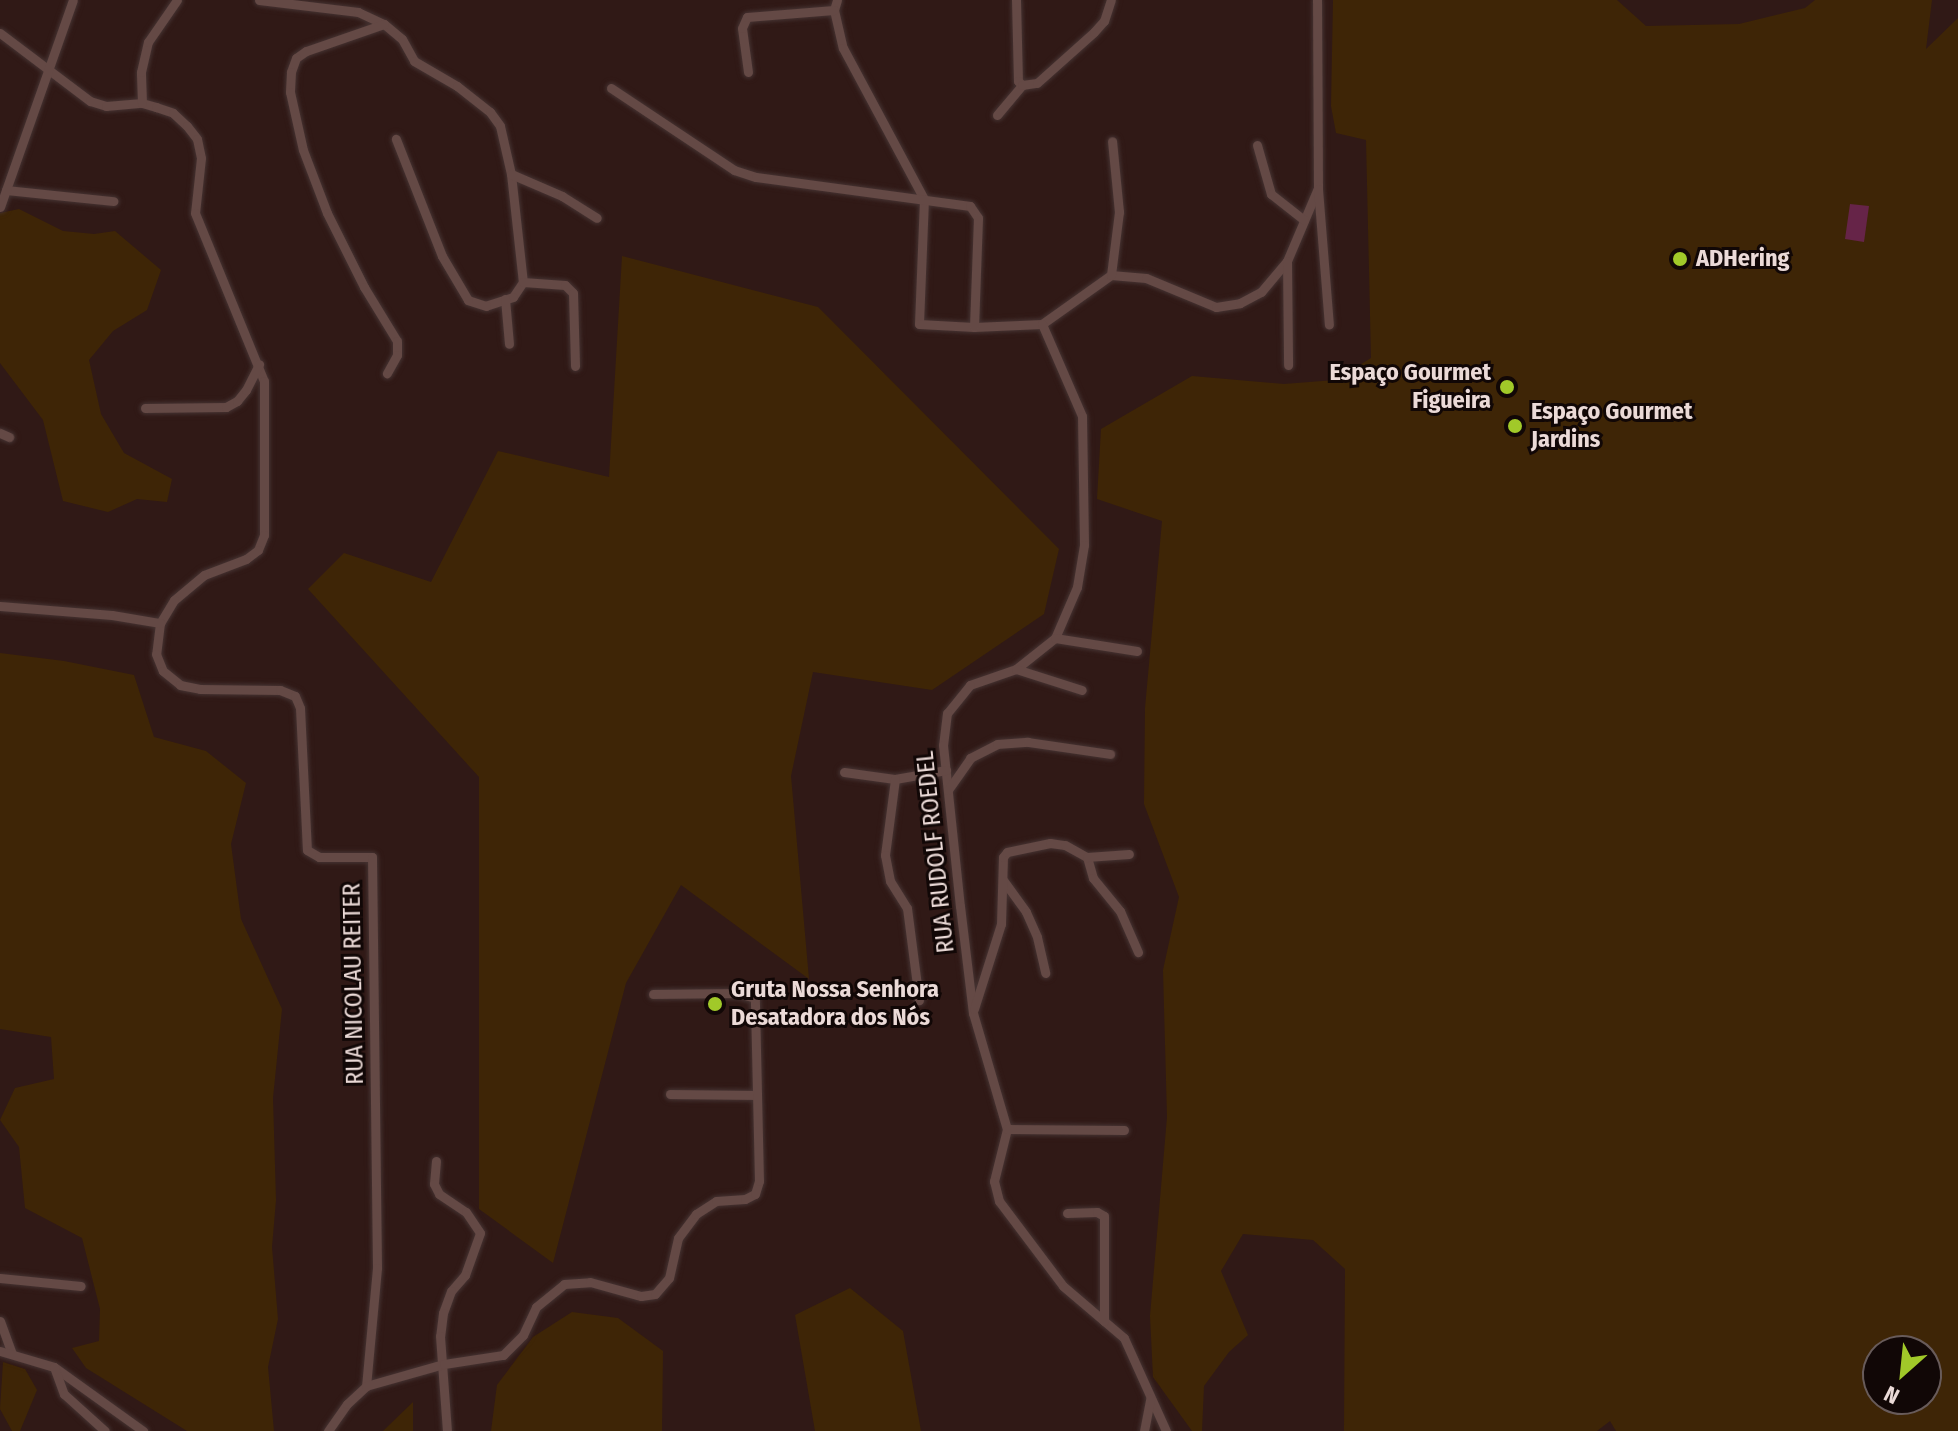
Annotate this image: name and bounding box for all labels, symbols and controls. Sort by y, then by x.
place label: ADHering [1696,245,1789,273]
marker: ADHering [1671,250,1689,268]
place label: Espaço Gourmet Figueira [1330,359,1491,415]
marker: Espaço Gourmet Figueira [1498,378,1516,396]
place label: Espaço Gourmet Jardins [1531,398,1692,454]
marker: Espaço Gourmet Jardins [1506,417,1524,435]
street label: RUA RUDOLF ROEDEL [911,750,961,954]
street label: RUA NICOLAU REITER [338,883,370,1085]
place label: Gruta Nossa Senhora Desatadora dos Nós [731,976,939,1032]
marker: Gruta Nossa Senhora Desatadora dos Nós [706,995,724,1013]
north arrow [1862,1335,1942,1415]
text: N [1880,1380,1904,1410]

